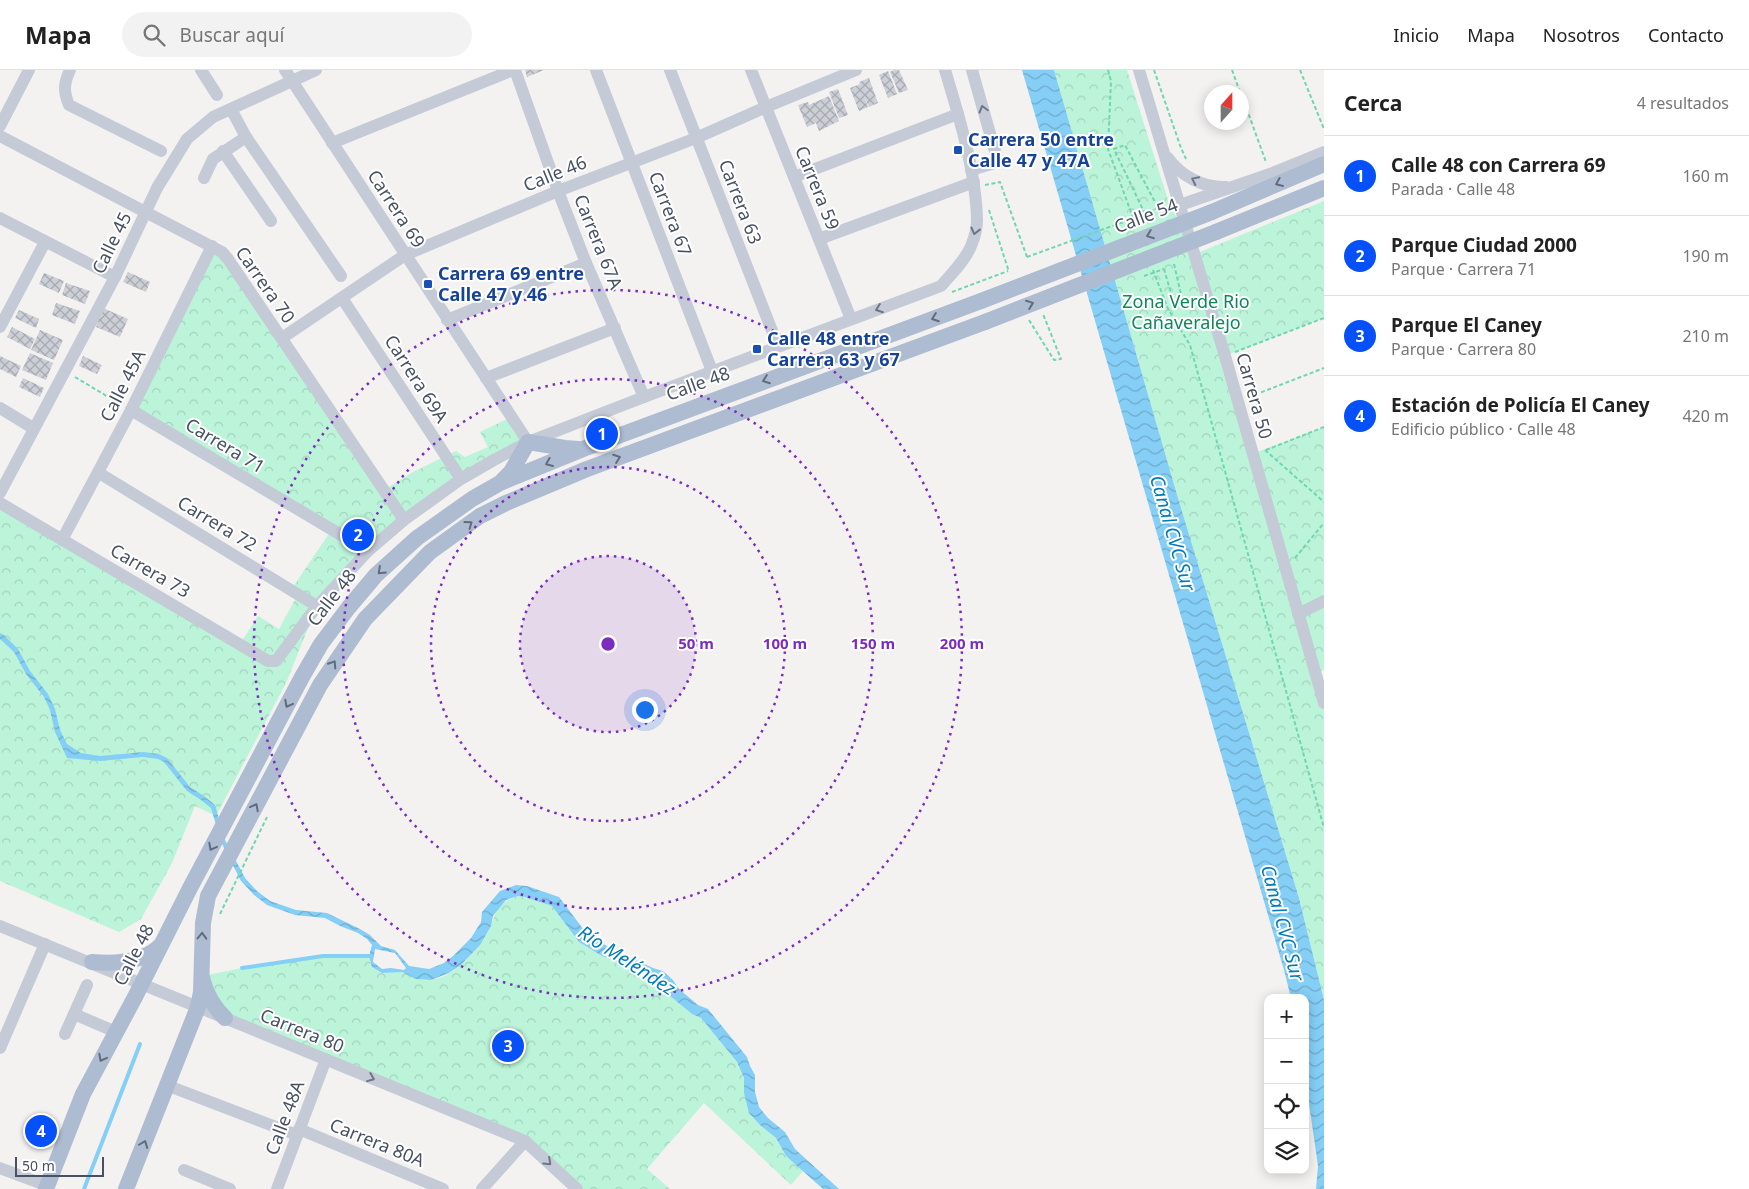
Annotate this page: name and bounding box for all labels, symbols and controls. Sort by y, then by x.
search box [122,12,472,57]
text: Mapa [25,18,92,51]
icon: search [140,21,168,49]
text: Buscar aquí [180,22,284,48]
text: Inicio [1393,23,1439,47]
text: Mapa [1467,23,1515,47]
text: Nosotros [1543,23,1620,47]
text: Contacto [1648,23,1724,47]
north arrow [1204,85,1249,130]
text: Cerca [1344,89,1402,117]
text: 4 resultados [1637,92,1729,114]
one-way arrow [978,105,988,113]
place label: Carrera 50 entre Calle 47 y 47A [968,127,1114,172]
street label: Carrera 59 [790,142,846,233]
marker: Carrera 50 entre Calle 47 y 47A [952,144,964,156]
street label: Calle 46 [519,150,590,197]
text: Calle 48 con Carrera 69 [1391,152,1606,178]
street label: Carrera 63 [714,156,768,247]
street label: Carrera 69 [363,165,431,252]
text: 1 [1355,165,1365,187]
text: 160 m [1682,165,1729,187]
street label: Carrera 67 [644,168,698,259]
one-way arrow [1191,176,1200,186]
one-way arrow [1275,177,1284,188]
text: Parada · Calle 48 [1391,178,1515,200]
street label: Carrera 67A [569,191,629,293]
street label: Calle 54 [1110,192,1181,238]
street label: Calle 45 [86,208,136,278]
one-way arrow [970,226,981,235]
one-way arrow [1146,229,1155,239]
text: Parque Ciudad 2000 [1391,232,1577,258]
street label: Carrera 70 [231,241,301,328]
text: 2 [1355,245,1365,267]
text: 190 m [1682,245,1729,267]
text: Parque · Carrera 71 [1391,258,1536,280]
place label: Carrera 69 entre Calle 47 y 46 [438,261,584,306]
marker: Carrera 69 entre Calle 47 y 46 [422,278,434,290]
park label: Zona Verde Rio Cañaveralejo [1122,289,1250,334]
one-way arrow [1026,300,1034,310]
one-way arrow [875,303,883,313]
one-way arrow [931,312,940,322]
text: Parque El Caney [1391,312,1542,338]
text: 3 [1355,325,1365,347]
text: 210 m [1682,325,1729,347]
place label: Calle 48 entre Carrera 63 y 67 [767,326,900,371]
street label: Carrera 69A [380,330,454,427]
text: Parque · Carrera 80 [1391,338,1536,360]
marker: Calle 48 entre Carrera 63 y 67 [751,343,763,355]
street label: Calle 45A [94,345,151,426]
street label: Carrera 50 [1231,350,1279,442]
street label: Calle 48 [662,360,733,406]
one-way arrow [762,374,771,384]
text: Estación de Policía El Caney [1391,392,1650,418]
text: 4 [1355,405,1365,427]
text: 420 m [1682,405,1729,427]
street label: Carrera 71 [181,412,270,478]
pin: 1 [586,415,618,453]
text: Edificio público · Calle 48 [1391,418,1576,440]
one-way arrow [612,454,621,464]
one-way arrow [545,456,554,467]
water label: Canal CVC Sur [1144,472,1202,595]
street label: Carrera 72 [173,490,262,556]
pin: 2 [342,516,374,554]
one-way arrow [463,521,472,529]
street label: Carrera 73 [106,538,195,603]
street label: Calle 48 [301,564,361,631]
one-way arrow [377,565,386,574]
text: 50 m [678,633,714,653]
text: 100 m [763,633,807,653]
text: 150 m [851,633,895,653]
text: 200 m [940,633,984,653]
centre of rings [599,635,617,653]
one-way arrow [327,661,337,670]
your location [632,697,658,723]
one-way arrow [284,698,294,707]
one-way arrow [249,803,259,812]
one-way arrow [208,842,218,851]
water label: Canal CVC Sur [1255,862,1311,985]
water label: Río Meléndez [573,919,681,1001]
street label: Calle 48 [107,920,159,989]
one-way arrow [197,932,208,940]
map controls [1264,994,1309,1174]
button: + [1264,994,1309,1039]
street label: Carrera 80 [257,1002,348,1058]
pin: 3 [492,1027,524,1065]
button: − [1264,1039,1309,1084]
one-way arrow [98,1053,108,1062]
one-way arrow [366,1072,375,1082]
street label: Calle 48A [259,1077,309,1158]
button: locate [1264,1084,1309,1129]
pin: 4 [25,1112,57,1150]
street label: Carrera 80A [326,1112,429,1172]
button: layers [1264,1129,1309,1174]
one-way arrow [138,1140,148,1148]
scale bar [15,1154,104,1177]
text: 50 m [22,1156,55,1175]
one-way arrow [542,1156,551,1165]

